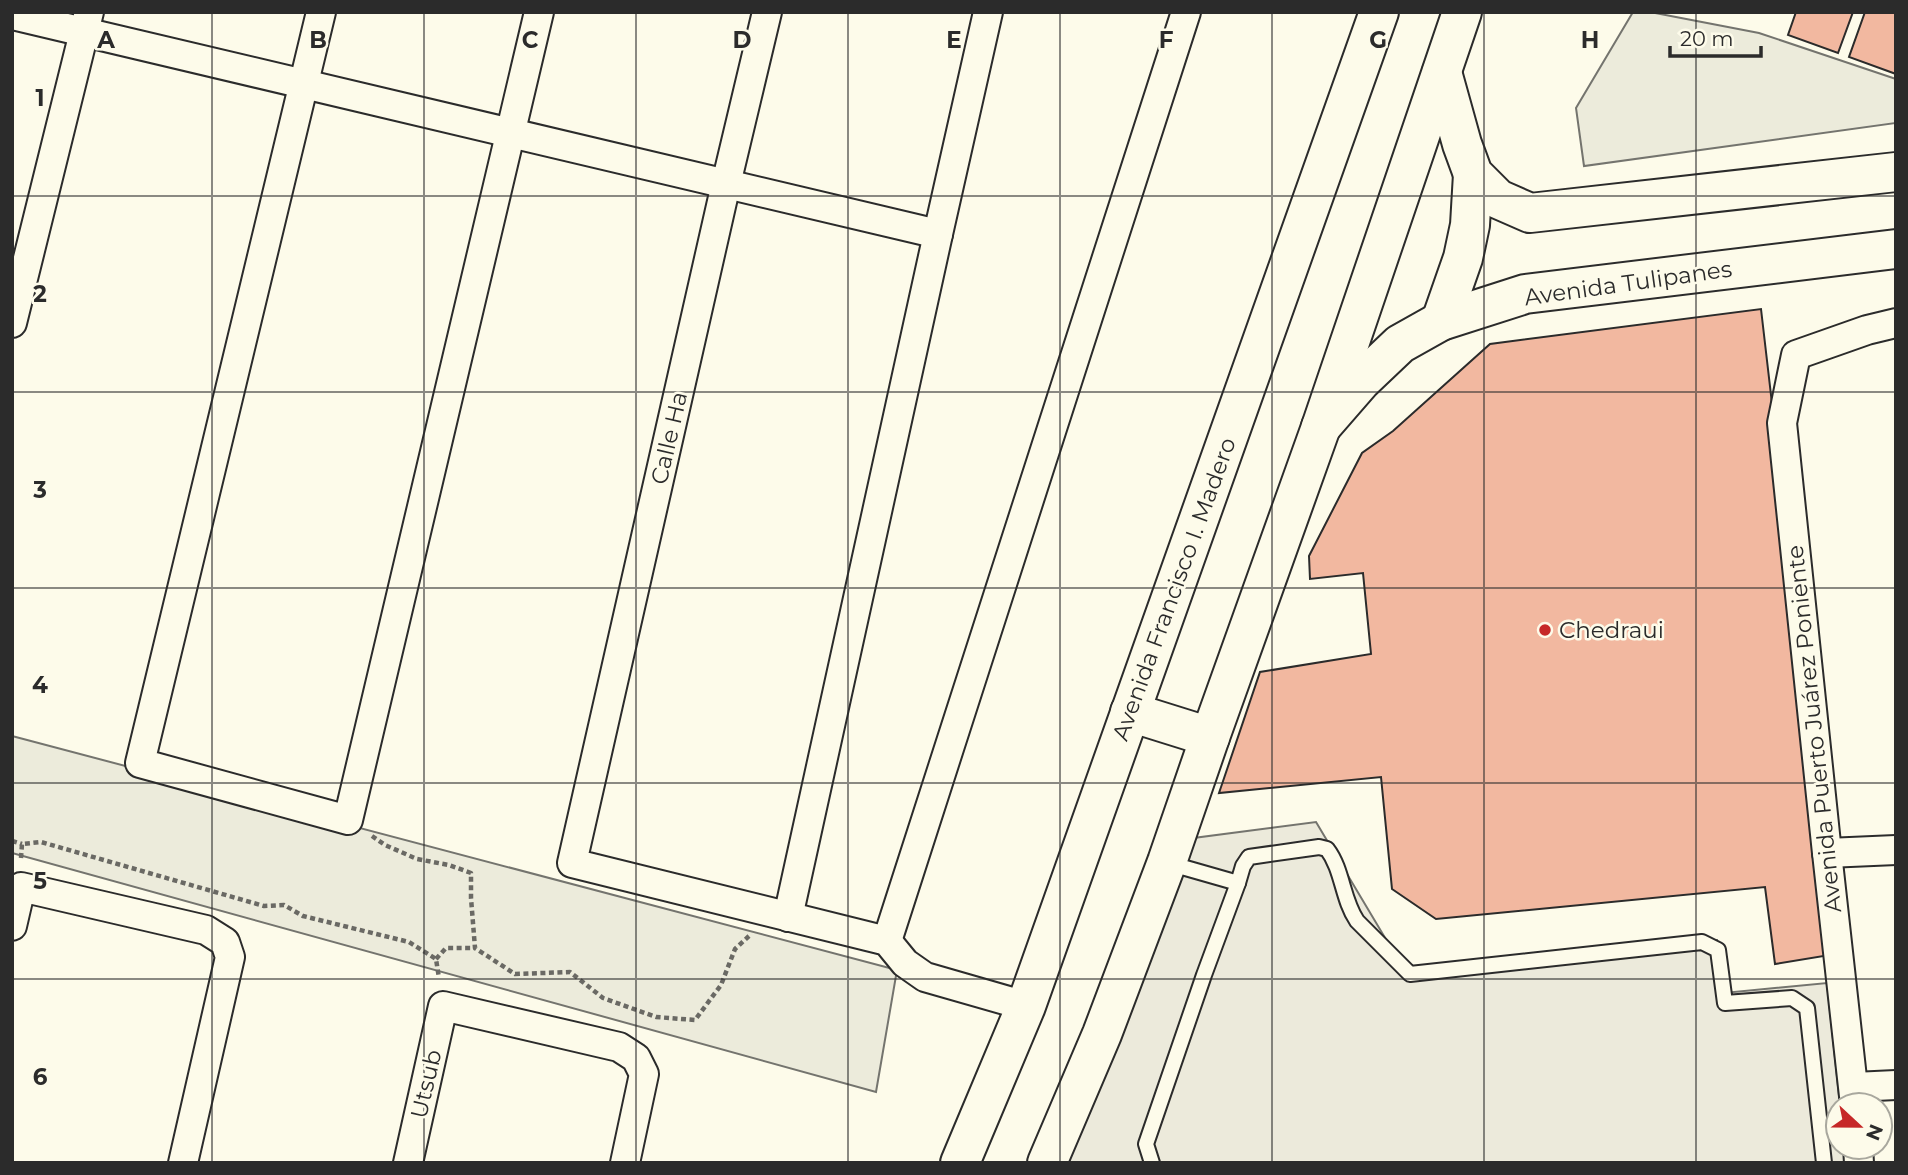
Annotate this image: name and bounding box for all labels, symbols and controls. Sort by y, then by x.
scale bar [1670,14,1761,58]
text: A [96,26,115,54]
text: B [309,26,327,54]
text: C [522,26,539,54]
text: D [733,26,752,54]
text: E [946,26,962,54]
text: F [1159,26,1174,54]
text: G [1369,26,1387,54]
text: H [1581,26,1599,54]
text: 20 m [1680,26,1734,51]
text: 1 [35,84,45,112]
street label: Avenida Tulipanes [1522,255,1734,311]
text: 2 [33,280,47,308]
street label: Calle Ha [645,389,693,487]
street label: Avenida Francisco I. Madero [1106,434,1242,744]
text: 3 [32,476,47,504]
street label: Avenida Puerto Juárez Poniente [1781,544,1847,914]
place label: Chedraui [1559,616,1664,644]
marker: Chedraui [1537,622,1553,638]
text: 4 [32,671,48,699]
text: 5 [33,867,47,895]
street label: Utsub [405,1047,447,1121]
text: 6 [33,1063,48,1091]
north arrow [1824,1091,1894,1161]
text: N [1861,1121,1888,1144]

